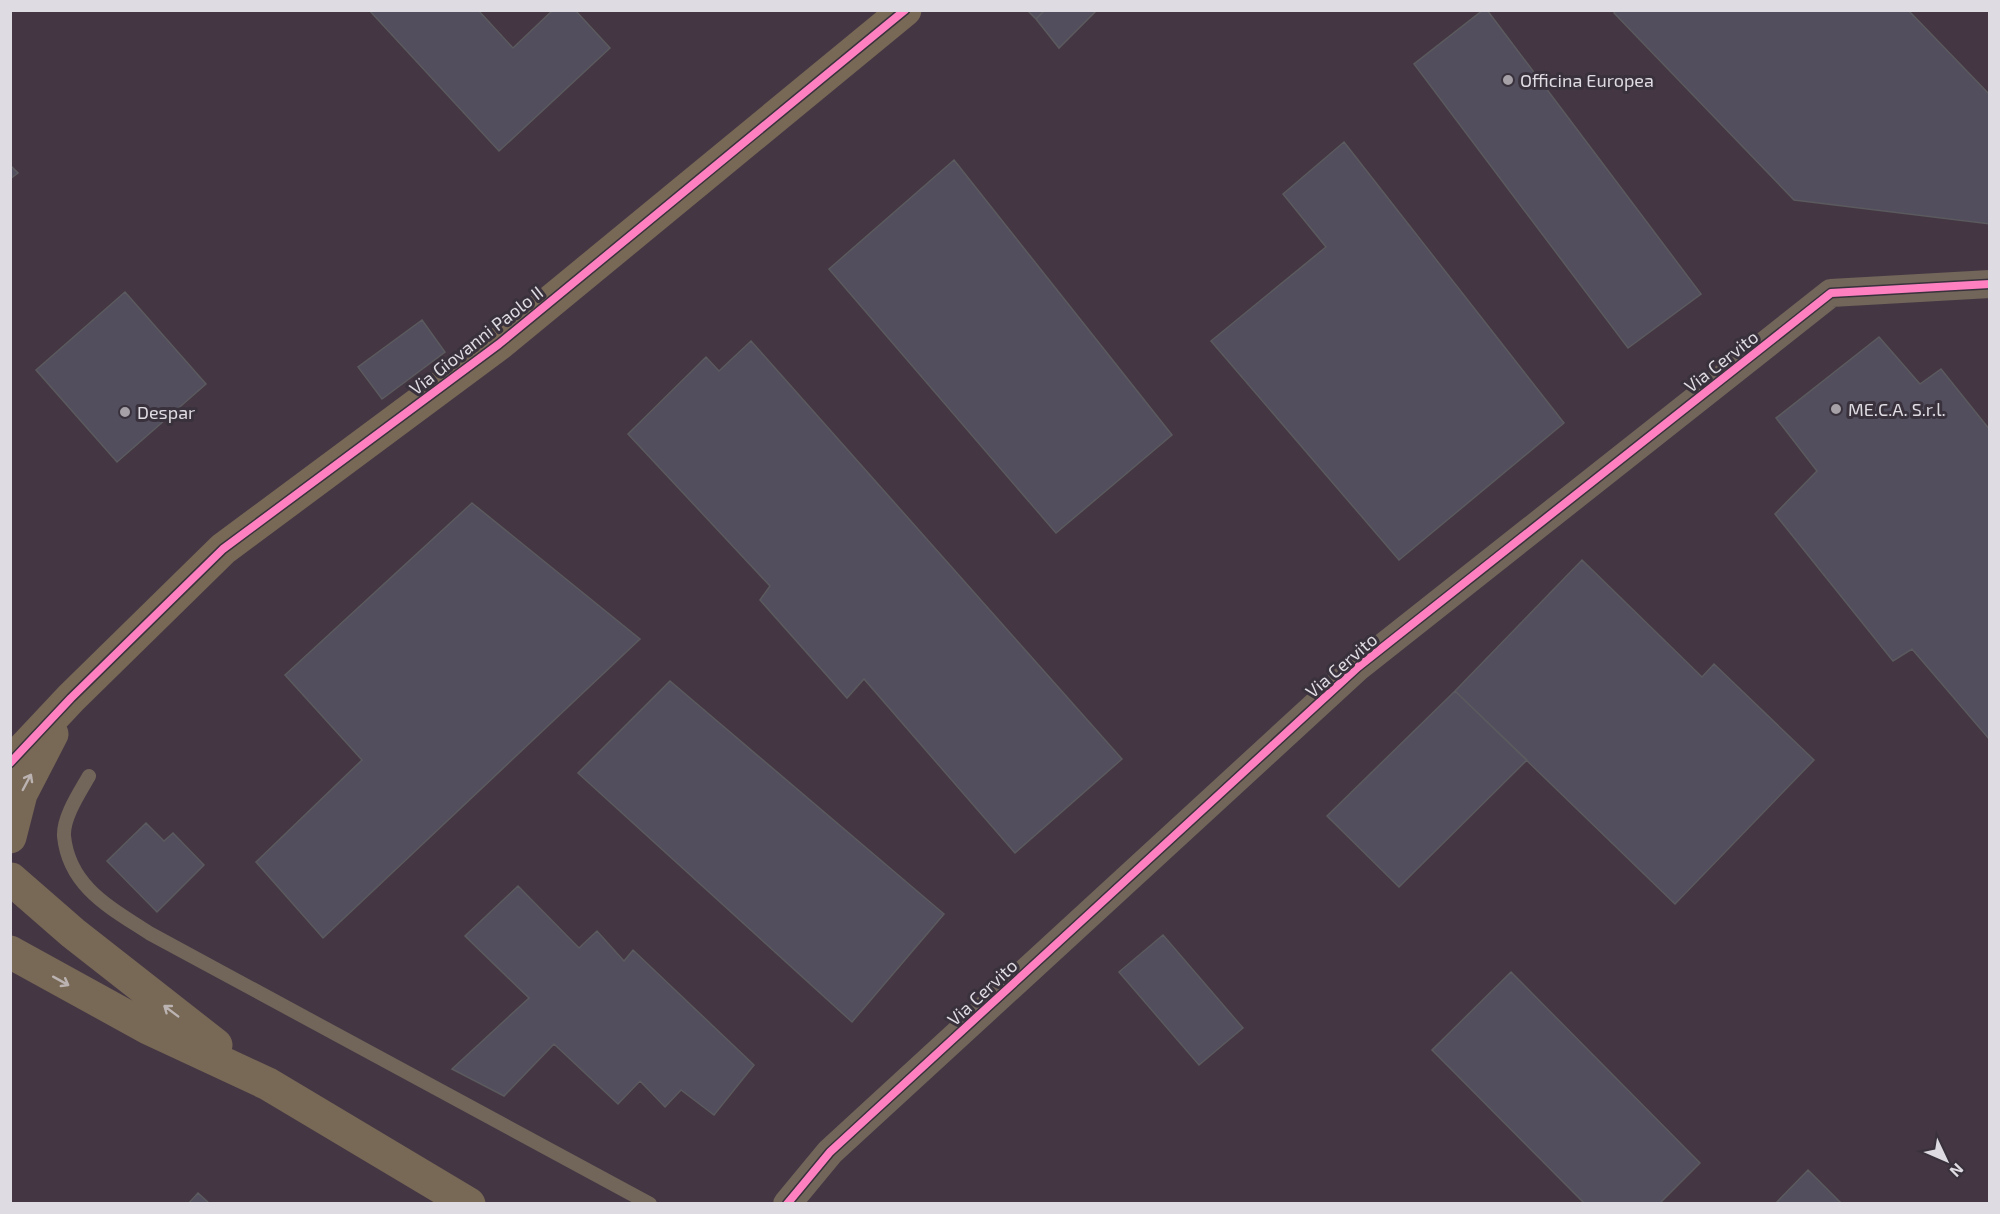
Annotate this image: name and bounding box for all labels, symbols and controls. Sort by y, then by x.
place label: Officina Europea [1520,69,1654,91]
marker: Officina Europea [1501,73,1515,87]
street label: Via Giovanni Paolo II [405,281,547,399]
street label: Via Cervito [1680,325,1762,397]
place label: ME.C.A. S.r.l. [1848,398,1946,420]
place label: Despar [137,401,195,423]
marker: ME.C.A. S.r.l. [1829,402,1843,416]
marker: Despar [118,405,132,419]
street label: Via Cervito [1301,628,1381,702]
one-way arrow [22,773,34,791]
street label: Via Cervito [942,954,1022,1030]
one-way arrow [52,975,69,987]
one-way arrow [163,1005,179,1018]
north arrow [1916,1130,1976,1190]
text: N [1946,1160,1968,1182]

